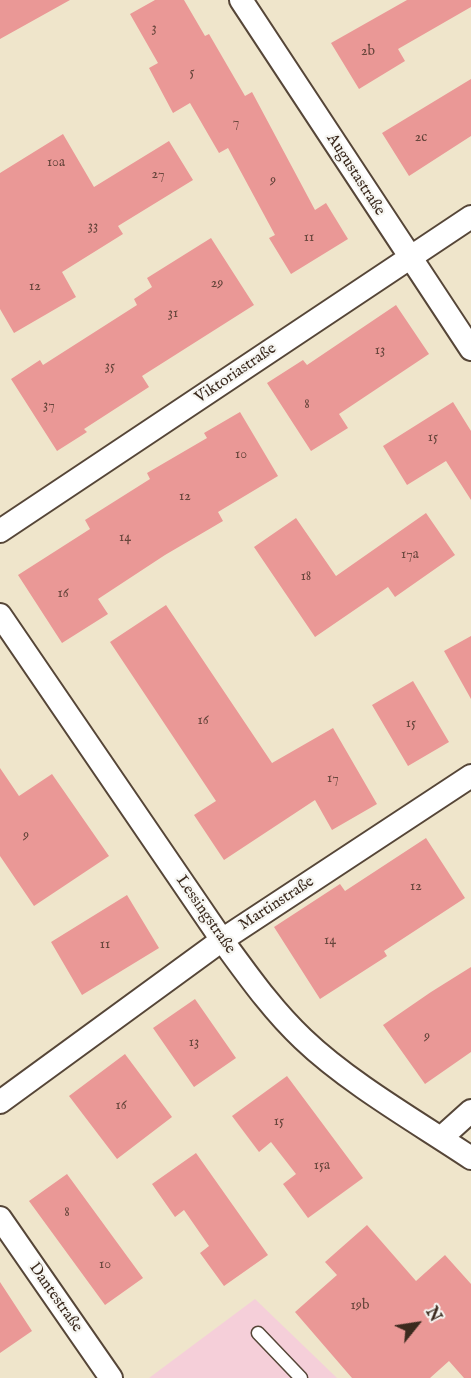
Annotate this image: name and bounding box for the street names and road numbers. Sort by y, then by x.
street label: Augustastraße [321,131,389,219]
street label: Viktoriastraße [192,340,280,408]
street label: Lessingstraße [171,872,239,958]
street label: Martinstraße [236,873,318,935]
street label: Dantestraße [24,1259,86,1337]

